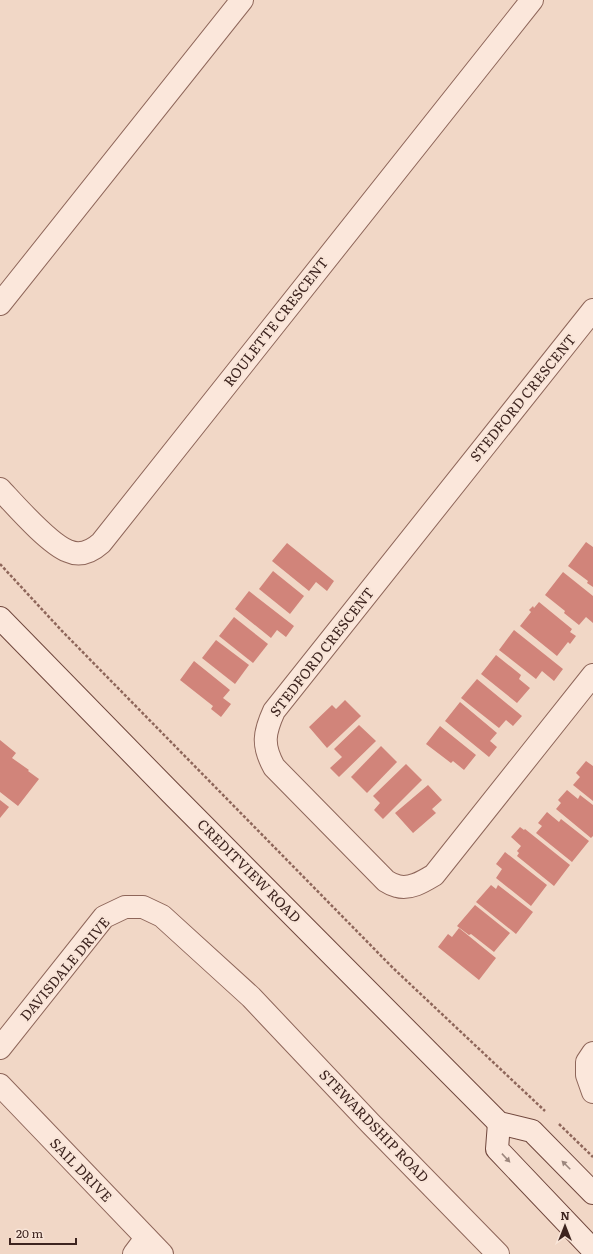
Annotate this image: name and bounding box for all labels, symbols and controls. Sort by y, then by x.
street label: ROULETTE CRESCENT [218,252,332,390]
street label: STEDFORD CRESCENT [464,329,580,465]
street label: STEDFORD CRESCENT [264,583,378,720]
street label: CREDITVIEW ROAD [193,814,306,927]
street label: DAVISDALE DRIVE [15,912,114,1025]
street label: STEWARDSHIP ROAD [315,1064,434,1186]
street label: SAIL DRIVE [46,1133,117,1206]
one-way arrow [501,1153,511,1163]
one-way arrow [561,1160,570,1170]
north arrow [545,1206,585,1246]
text: N [560,1207,570,1223]
scale bar [10,1220,76,1246]
text: 20 m [16,1224,43,1242]

